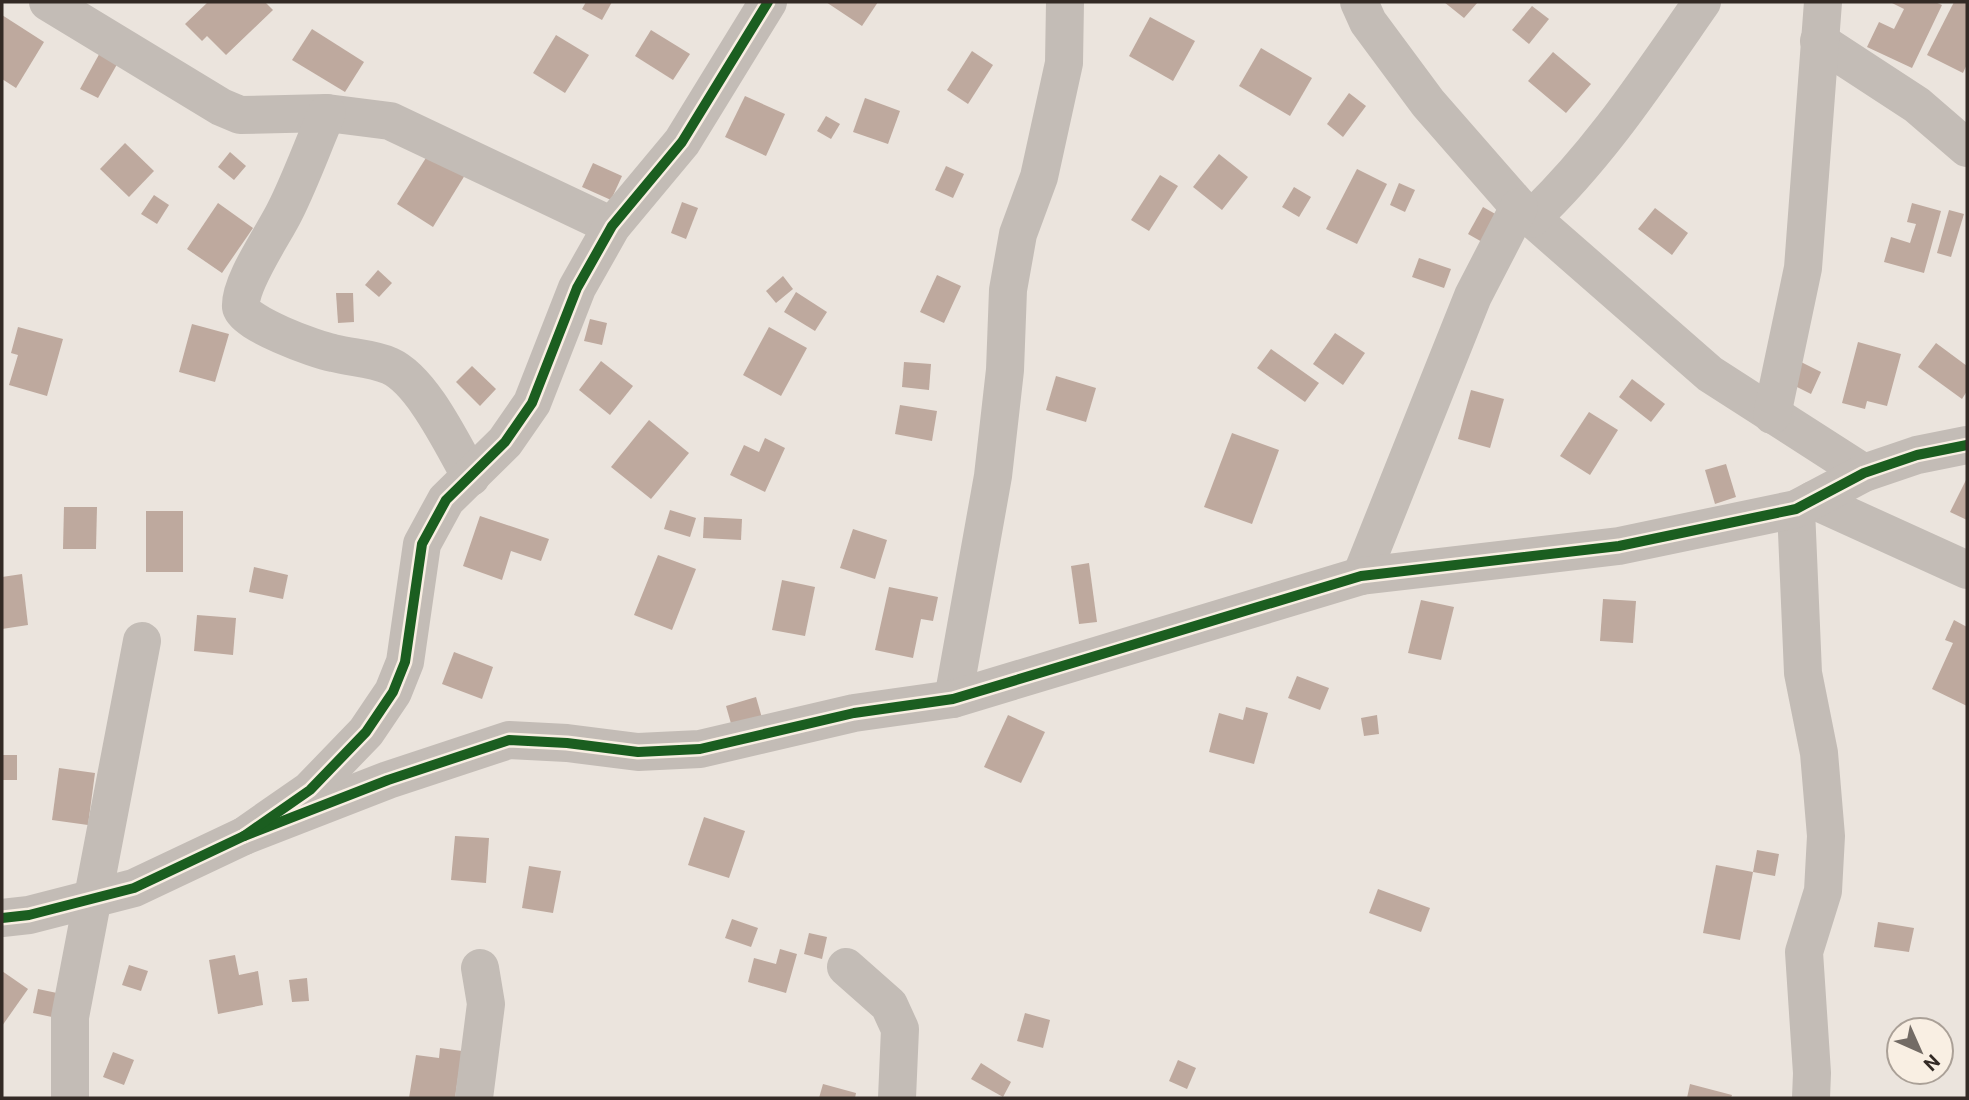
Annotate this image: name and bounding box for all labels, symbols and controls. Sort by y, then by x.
north arrow [1885,1016,1955,1086]
text: N [1919,1050,1945,1076]

